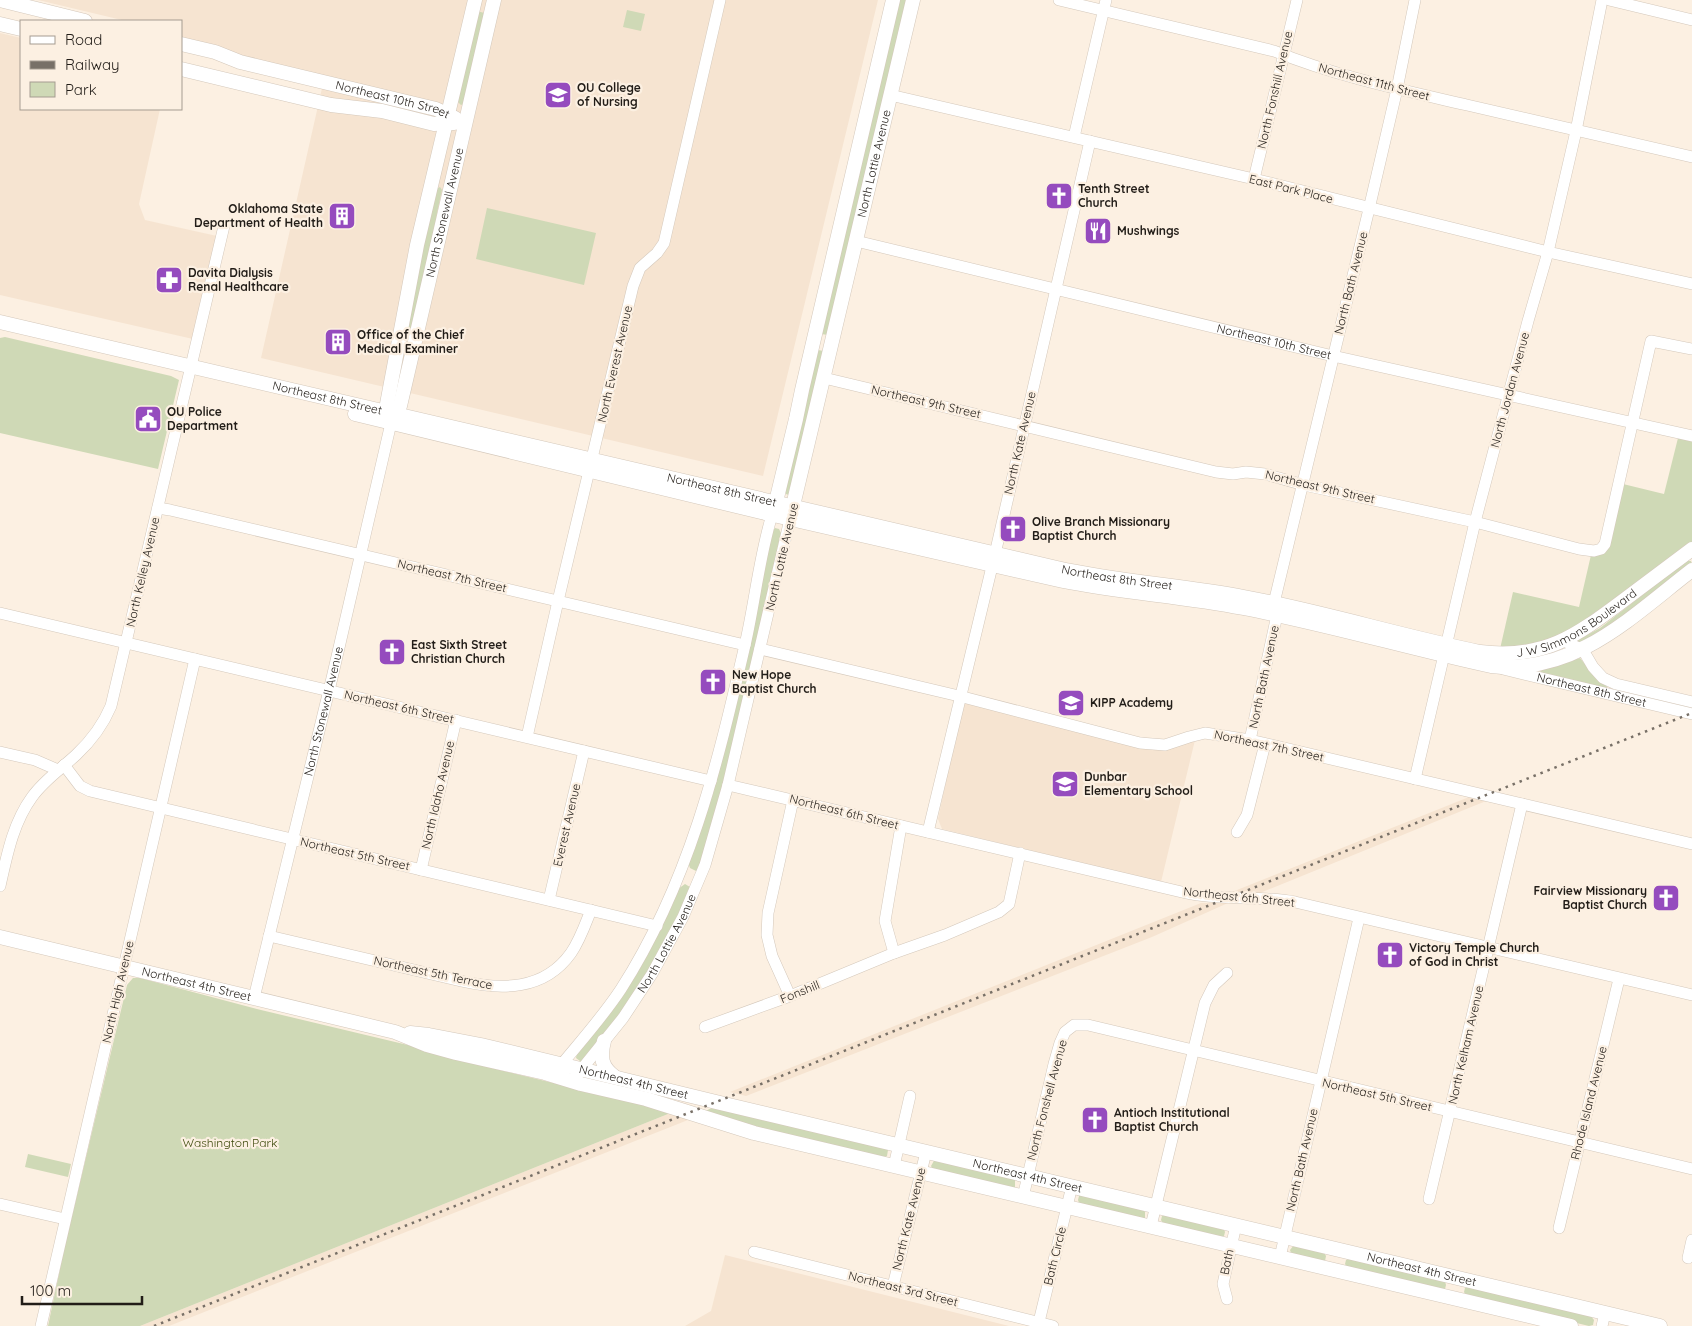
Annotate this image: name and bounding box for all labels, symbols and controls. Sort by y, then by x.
legend [20,20,182,110]
street label: North Fonshill Avenue [1254,29,1295,150]
text: Road [65,30,102,49]
text: Railway [65,55,120,74]
street label: Northeast 11th Street [1317,59,1431,104]
street label: Northeast 10th Street [334,77,452,121]
text: Park [65,80,97,99]
school or university icon: OU College of Nursing [543,80,573,110]
place label: OU College of Nursing [577,80,641,109]
street label: North Lottie Avenue [854,108,894,219]
street label: North Stonewall Avenue [422,146,467,279]
street label: East Park Place [1248,171,1335,206]
church icon: Tenth Street Church [1044,181,1074,211]
place label: Tenth Street Church [1078,181,1150,210]
place label: Oklahoma State Department of Health [194,201,323,230]
building icon: Oklahoma State Department of Health [327,201,357,231]
restaurant icon: Mushwings [1083,216,1113,246]
place label: Mushwings [1117,223,1179,238]
street label: North Bath Avenue [1331,230,1371,336]
pharmacy icon: Davita Dialysis Renal Healthcare [154,265,184,295]
place label: Davita Dialysis Renal Healthcare [188,265,289,294]
street label: North Everest Avenue [594,304,635,424]
street label: Northeast 10th Street [1215,320,1333,362]
building icon: Office of the Chief Medical Examiner [323,327,353,357]
place label: Office of the Chief Medical Examiner [357,327,465,356]
street label: North Jordan Avenue [1487,330,1532,449]
street label: Northeast 8th Street [271,378,384,418]
street label: Northeast 9th Street [870,382,982,421]
street label: North Kate Avenue [1000,390,1039,496]
public building icon: OU Police Department [133,404,163,434]
place label: OU Police Department [167,404,238,433]
street label: Northeast 9th Street [1264,467,1376,506]
street label: Northeast 8th Street [666,469,778,509]
street label: North Lottie Avenue [762,501,801,612]
church icon: Olive Branch Missionary Baptist Church [998,514,1028,544]
place label: Olive Branch Missionary Baptist Church [1032,514,1170,543]
street label: North Kelley Avenue [123,515,163,628]
street label: Northeast 7th Street [396,556,508,595]
street label: Northeast 8th Street [1060,561,1173,593]
street label: J W Simmons Boulevard [1515,585,1639,660]
street label: North Bath Avenue [1245,624,1282,730]
church icon: East Sixth Street Christian Church [377,637,407,667]
place label: East Sixth Street Christian Church [411,637,507,666]
street label: North Stonewall Avenue [300,645,346,778]
church icon: New Hope Baptist Church [698,667,728,697]
place label: New Hope Baptist Church [732,667,817,696]
street label: Northeast 8th Street [1535,669,1648,710]
street label: Northeast 6th Street [343,687,455,726]
school or university icon: KIPP Academy [1056,688,1086,718]
place label: KIPP Academy [1090,695,1173,710]
street label: Northeast 7th Street [1213,727,1325,764]
street label: North Idaho Avenue [418,739,457,851]
school or university icon: Dunbar Elementary School [1050,769,1080,799]
place label: Dunbar Elementary School [1084,769,1193,798]
street label: Everest Avenue [550,782,583,868]
street label: Northeast 6th Street [788,791,900,832]
street label: Northeast 5th Street [299,834,411,873]
street label: Northeast 6th Street [1183,883,1296,910]
place label: Fairview Missionary Baptist Church [1534,883,1647,912]
church icon: Fairview Missionary Baptist Church [1651,883,1681,913]
street label: North Lottie Avenue [634,891,699,995]
street label: North High Avenue [98,939,137,1045]
church icon: Victory Temple Church of God in Christ [1375,940,1405,970]
place label: Victory Temple Church of God in Christ [1409,940,1539,969]
street label: Northeast 5th Terrace [372,953,494,992]
street label: Northeast 4th Street [140,963,253,1004]
street label: Fonshill [778,977,822,1006]
street label: North Kelham Avenue [1445,984,1487,1106]
street label: North Fonshell Avenue [1023,1038,1070,1162]
street label: Rhode Island Avenue [1567,1044,1610,1161]
street label: Northeast 4th Street [577,1061,690,1102]
street label: Northeast 5th Street [1321,1075,1433,1114]
church icon: Antioch Institutional Baptist Church [1080,1105,1110,1135]
place label: Antioch Institutional Baptist Church [1114,1105,1230,1134]
street label: North Bath Avenue [1282,1107,1321,1213]
park label: Washington Park [182,1135,278,1150]
street label: Northeast 4th Street [971,1155,1084,1196]
street label: North Kate Avenue [889,1166,929,1272]
street label: Bath Circle [1040,1225,1069,1287]
street label: Bath [1216,1248,1237,1276]
street label: Northeast 4th Street [1365,1249,1478,1289]
street label: Northeast 3rd Street [847,1268,960,1309]
scale bar [22,1274,142,1306]
text: 100 m [30,1281,71,1300]

